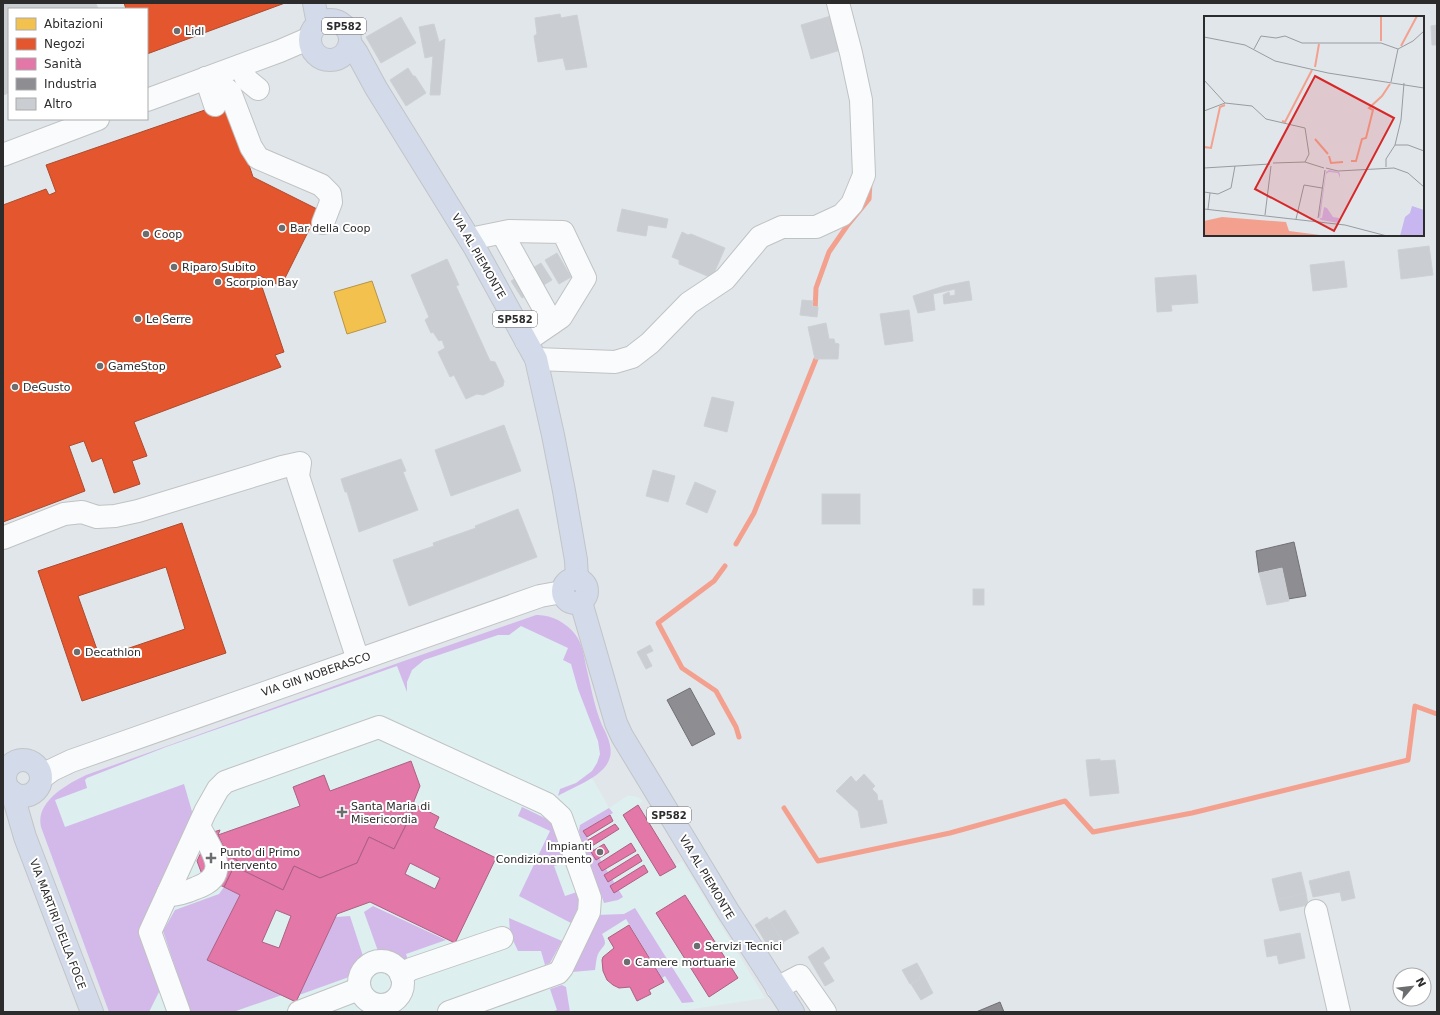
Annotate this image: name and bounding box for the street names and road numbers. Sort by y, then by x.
road number: SP582 [322,18,366,34]
street label: VIA AL PIEMONTE [449,212,508,301]
road number: SP582 [493,311,537,327]
street label: VIA GIN NOBERASCO [260,650,373,699]
road number: SP582 [647,807,691,823]
street label: VIA AL PIEMONTE [676,833,737,922]
street label: VIA MARTIRI DELLA FOCE [27,857,88,991]

